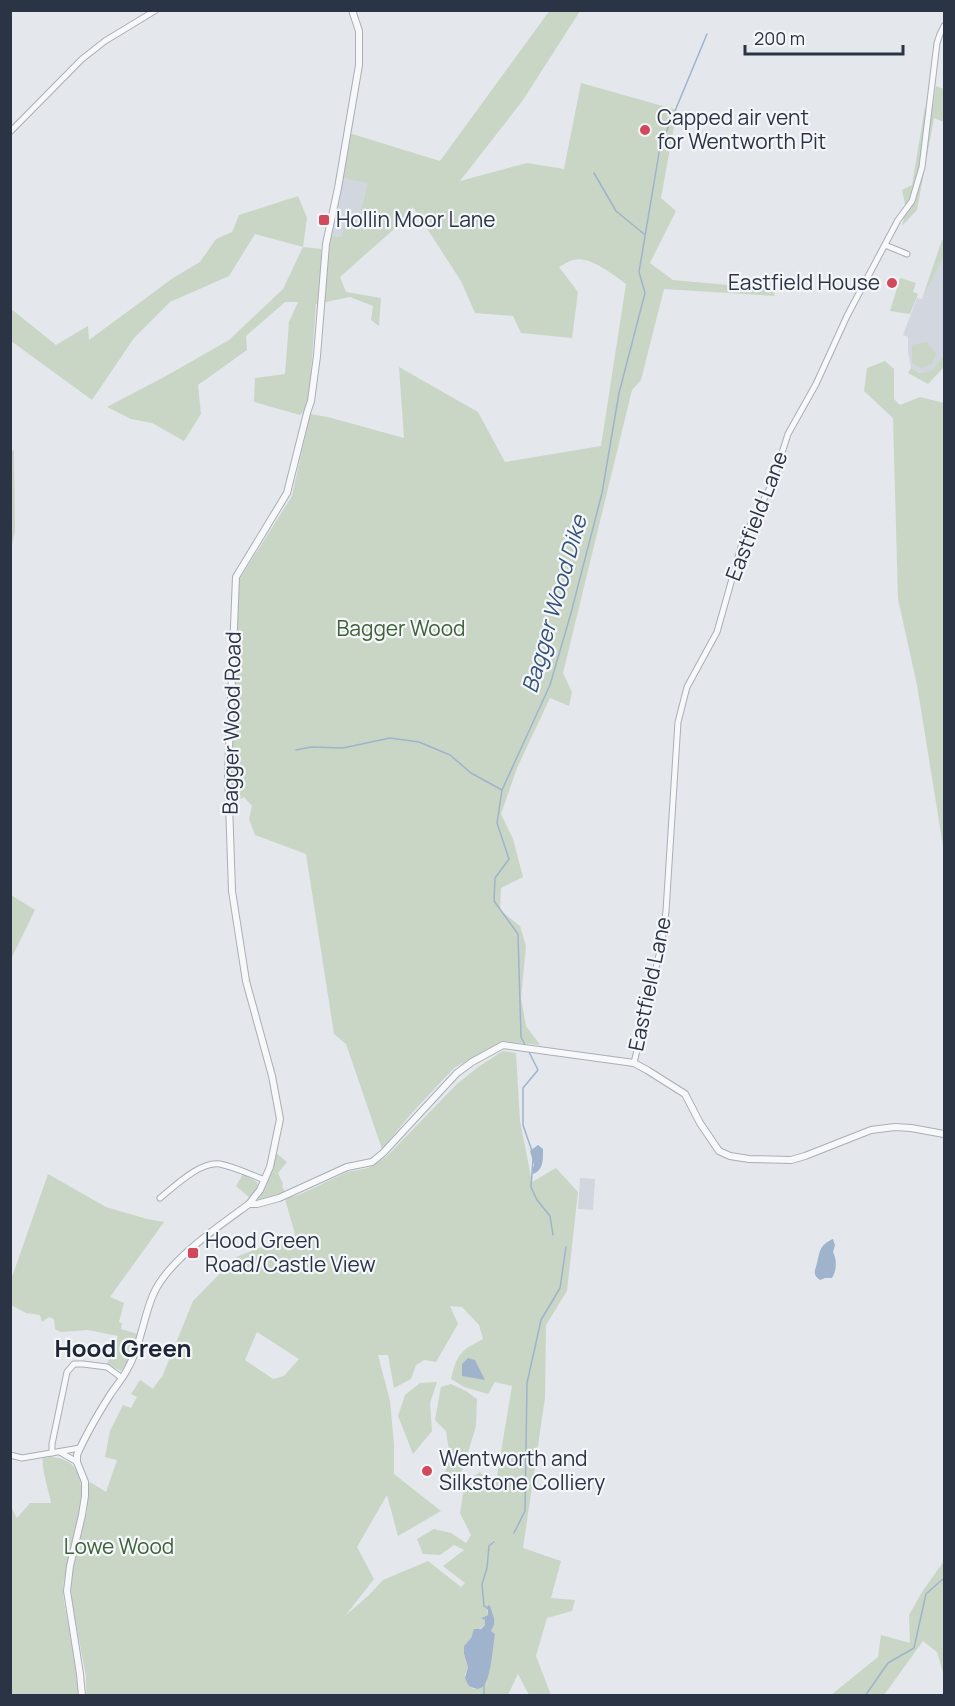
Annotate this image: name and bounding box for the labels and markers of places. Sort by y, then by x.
place label: Capped air vent for Wentworth Pit [657,103,826,155]
marker: Capped air vent for Wentworth Pit [638,123,652,137]
place label: Hollin Moor Lane [336,205,496,233]
marker: Hollin Moor Lane [317,213,331,227]
place label: Eastfield House [728,268,880,296]
marker: Eastfield House [885,276,899,290]
place label: Hood Green Road/Castle View [205,1226,376,1278]
marker: Hood Green Road/Castle View [186,1246,200,1260]
place label: Wentworth and Silkstone Colliery [439,1444,605,1496]
marker: Wentworth and Silkstone Colliery [420,1464,434,1478]

